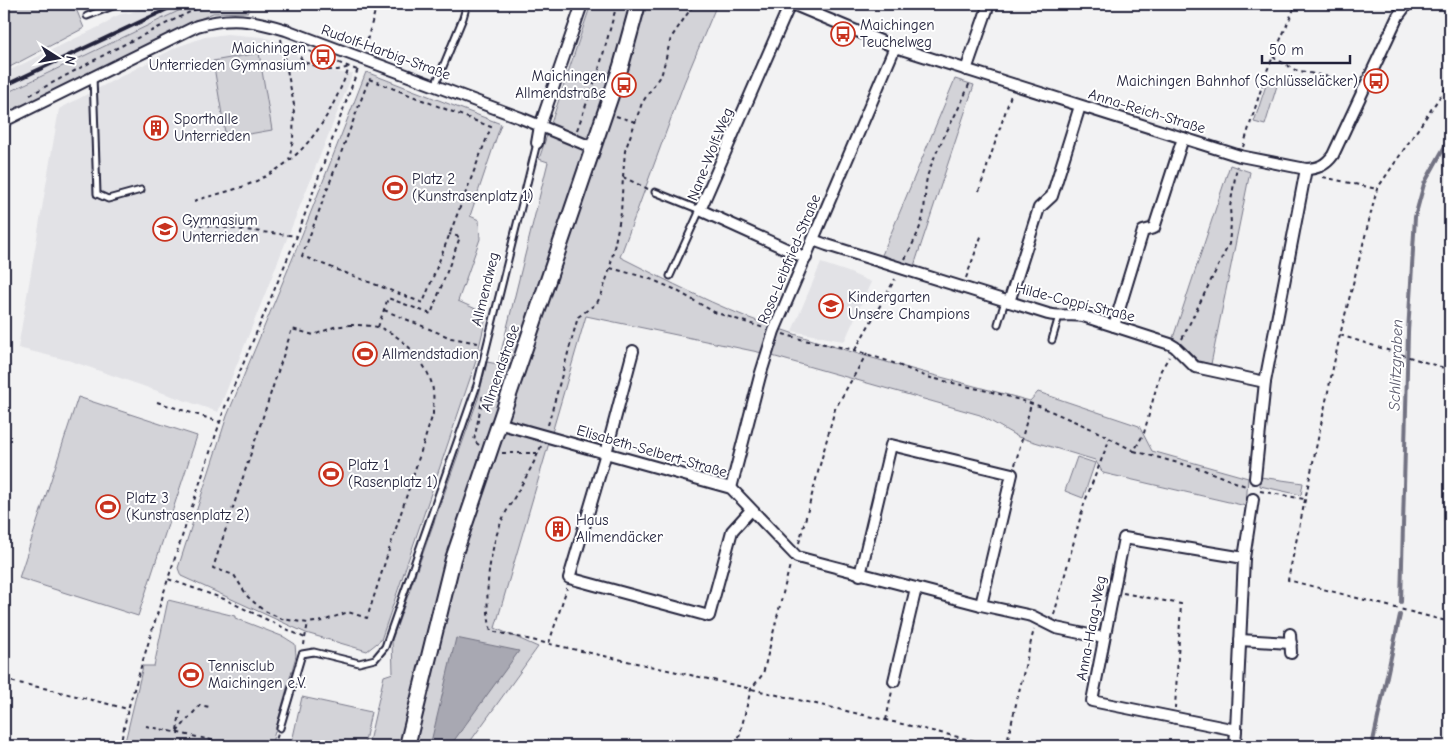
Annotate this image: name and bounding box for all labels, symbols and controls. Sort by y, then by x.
place label: Maichingen Teuchelweg [860,16,934,51]
street label: Rudolf-Harbig-Straße [319,20,454,84]
bus stop icon: Maichingen Teuchelweg [830,21,856,47]
north arrow [32,32,82,82]
scale bar [1262,32,1349,64]
place label: Maichingen Unterrieden Gymnasium [149,39,306,74]
text: 50 m [1269,41,1304,59]
bus stop icon: Maichingen Unterrieden Gymnasium [310,44,336,70]
text: N [61,54,79,66]
place label: Maichingen Allmendstraße [515,67,606,102]
bus stop icon: Maichingen Bahnhof (Schlüsseläcker) [1363,68,1389,94]
bus stop icon: Maichingen Allmendstraße [611,72,637,98]
place label: Maichingen Bahnhof (Schlüsseläcker) [1117,72,1358,90]
street label: Anna-Reich-Straße [1086,85,1208,137]
street label: Nane-Wolf-Weg [683,105,737,203]
place label: Sporthalle Unterrieden [174,110,251,145]
building icon: Sporthalle Unterrieden [143,115,169,141]
place label: Platz 2 (Kunstrasenplatz 1) [412,170,533,205]
sports icon: Platz 2 (Kunstrasenplatz 1) [382,175,408,201]
street label: Rosa-Leibfried-Straße [754,191,825,327]
place label: Gymnasium Unterrieden [182,211,259,246]
school or university icon: Gymnasium Unterrieden [152,216,178,242]
street label: Allmendweg [467,250,503,328]
street label: Hilde-Coppi-Straße [1013,278,1137,326]
place label: Kindergarten Unsere Champions [848,288,970,323]
school or university icon: Kindergarten Unsere Champions [818,293,844,319]
water label: Schlitzgraben [1385,319,1407,411]
street label: Allmendstraße [477,322,523,414]
sports icon: Allmendstadion [352,341,378,367]
place label: Allmendstadion [382,345,479,363]
street label: Elisabeth-Selbert-Straße [575,421,730,481]
place label: Platz 1 (Rasenplatz 1) [348,456,438,491]
sports icon: Platz 1 (Rasenplatz 1) [318,461,344,487]
place label: Platz 3 (Kunstrasenplatz 2) [126,489,249,524]
sports icon: Platz 3 (Kunstrasenplatz 2) [95,494,121,520]
place label: Haus Allmendäcker [576,511,663,546]
building icon: Haus Allmendäcker [545,516,571,542]
street label: Anna-Haag-Weg [1072,574,1110,682]
place label: Tennisclub Maichingen e.V. [208,657,306,692]
sports icon: Tennisclub Maichingen e.V. [178,662,204,688]

